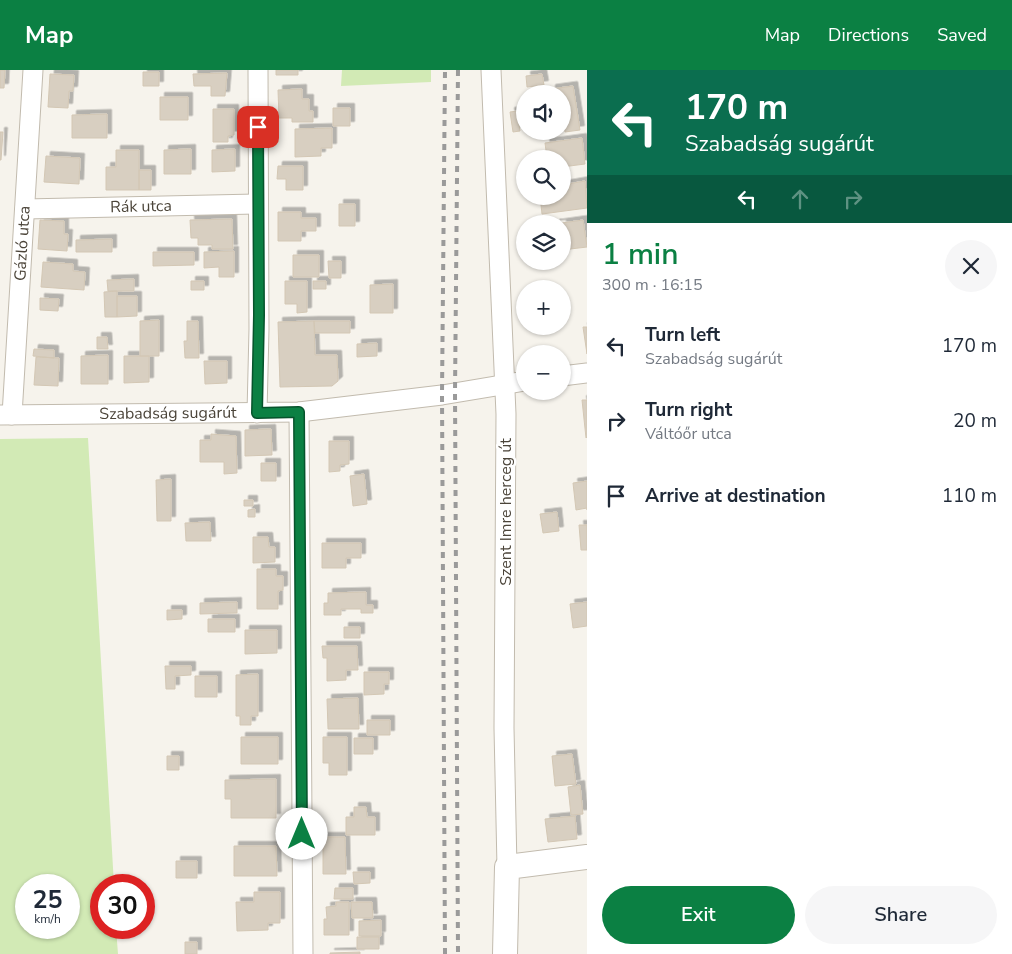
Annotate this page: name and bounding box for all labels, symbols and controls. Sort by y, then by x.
text: Map [25,19,73,51]
text: Map [765,23,800,47]
text: Directions [828,23,909,47]
text: Saved [937,23,987,47]
text: 170 m [685,84,788,131]
map controls [516,85,571,400]
button: sound [516,85,571,140]
icon: left [602,90,667,155]
pin [237,106,279,148]
icon: arrive [244,113,272,141]
text: Szabadság sugárút [685,129,874,159]
button: search [516,150,571,205]
icon: left [733,185,761,213]
icon: ahead [786,185,814,213]
icon: right [839,185,867,213]
street label: Rák utca [110,195,172,218]
street label: Gázló utca [9,205,36,282]
button: layers [516,215,571,270]
text: 1 min [602,234,678,275]
button: close [945,240,997,292]
text: 300 m · 16:15 [602,274,703,296]
button: + [516,280,571,335]
text: Turn left [645,322,720,348]
icon: left [602,332,630,360]
text: 170 m [942,333,997,359]
button: − [516,345,571,400]
text: Szabadság sugárút [645,348,782,370]
text: Turn right [645,397,732,423]
street label: Szabadság sugárút [99,402,237,425]
icon: right [602,407,630,435]
text: 20 m [953,408,997,434]
text: Váltóőr utca [645,423,732,445]
street label: Szent Imre herceg út [495,438,517,586]
icon: arrive [602,482,630,510]
text: Arrive at destination [645,483,826,509]
text: 110 m [942,483,997,509]
position arrow [275,807,327,859]
speed limit sign: 30 [90,874,155,939]
text: 25 [32,883,63,917]
button: Exit [602,886,795,944]
button: Share [805,886,997,944]
text: km/h [34,911,61,927]

